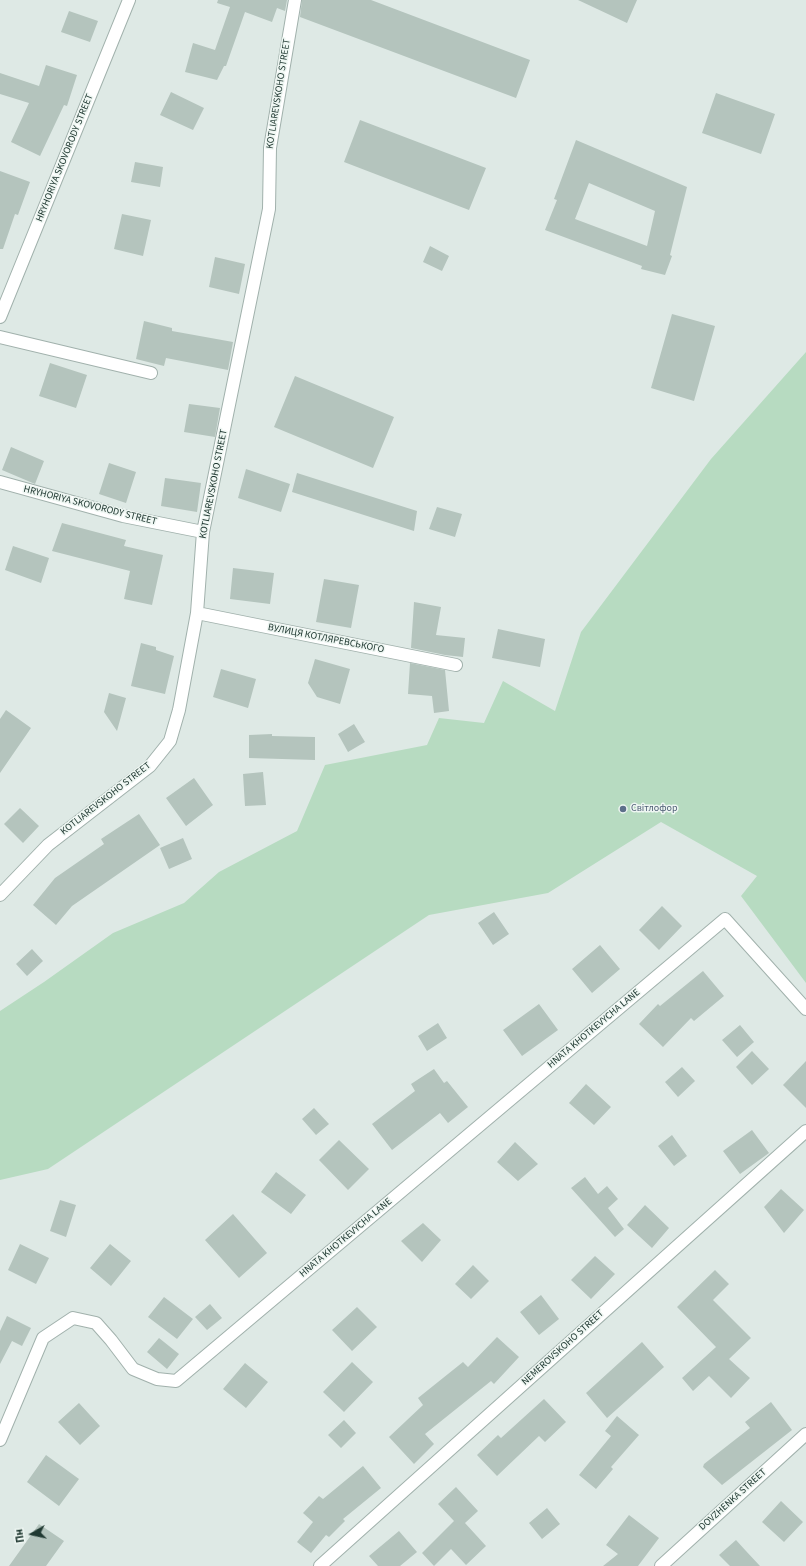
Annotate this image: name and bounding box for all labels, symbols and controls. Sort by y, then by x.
street label: KOTLIAREVSKOHO STREET [264,38,294,150]
street label: HRYHORIYA SKOVORODY STREET [34,92,96,224]
street label: KOTLIAREVSKOHO STREET [198,428,230,540]
street label: HRYHORIYA SKOVORODY STREET [22,484,158,528]
street label: ВУЛИЦЯ КОТЛЯРЕВСЬКОГО [267,622,385,656]
street label: KOTLIAREVSKOHO STREET [59,760,153,838]
place label: Світлофор [631,803,677,815]
marker: Світлофор [618,804,628,814]
street label: HNATA KHOTKEVYCHA LANE [545,987,643,1071]
street label: HNATA KHOTKEVYCHA LANE [297,1196,395,1280]
street label: NEMEROVSKOHO STREET [519,1308,607,1388]
street label: DOVZHENKA STREET [697,1467,769,1533]
north arrow [12,1514,52,1554]
text: Пн [11,1528,28,1544]

